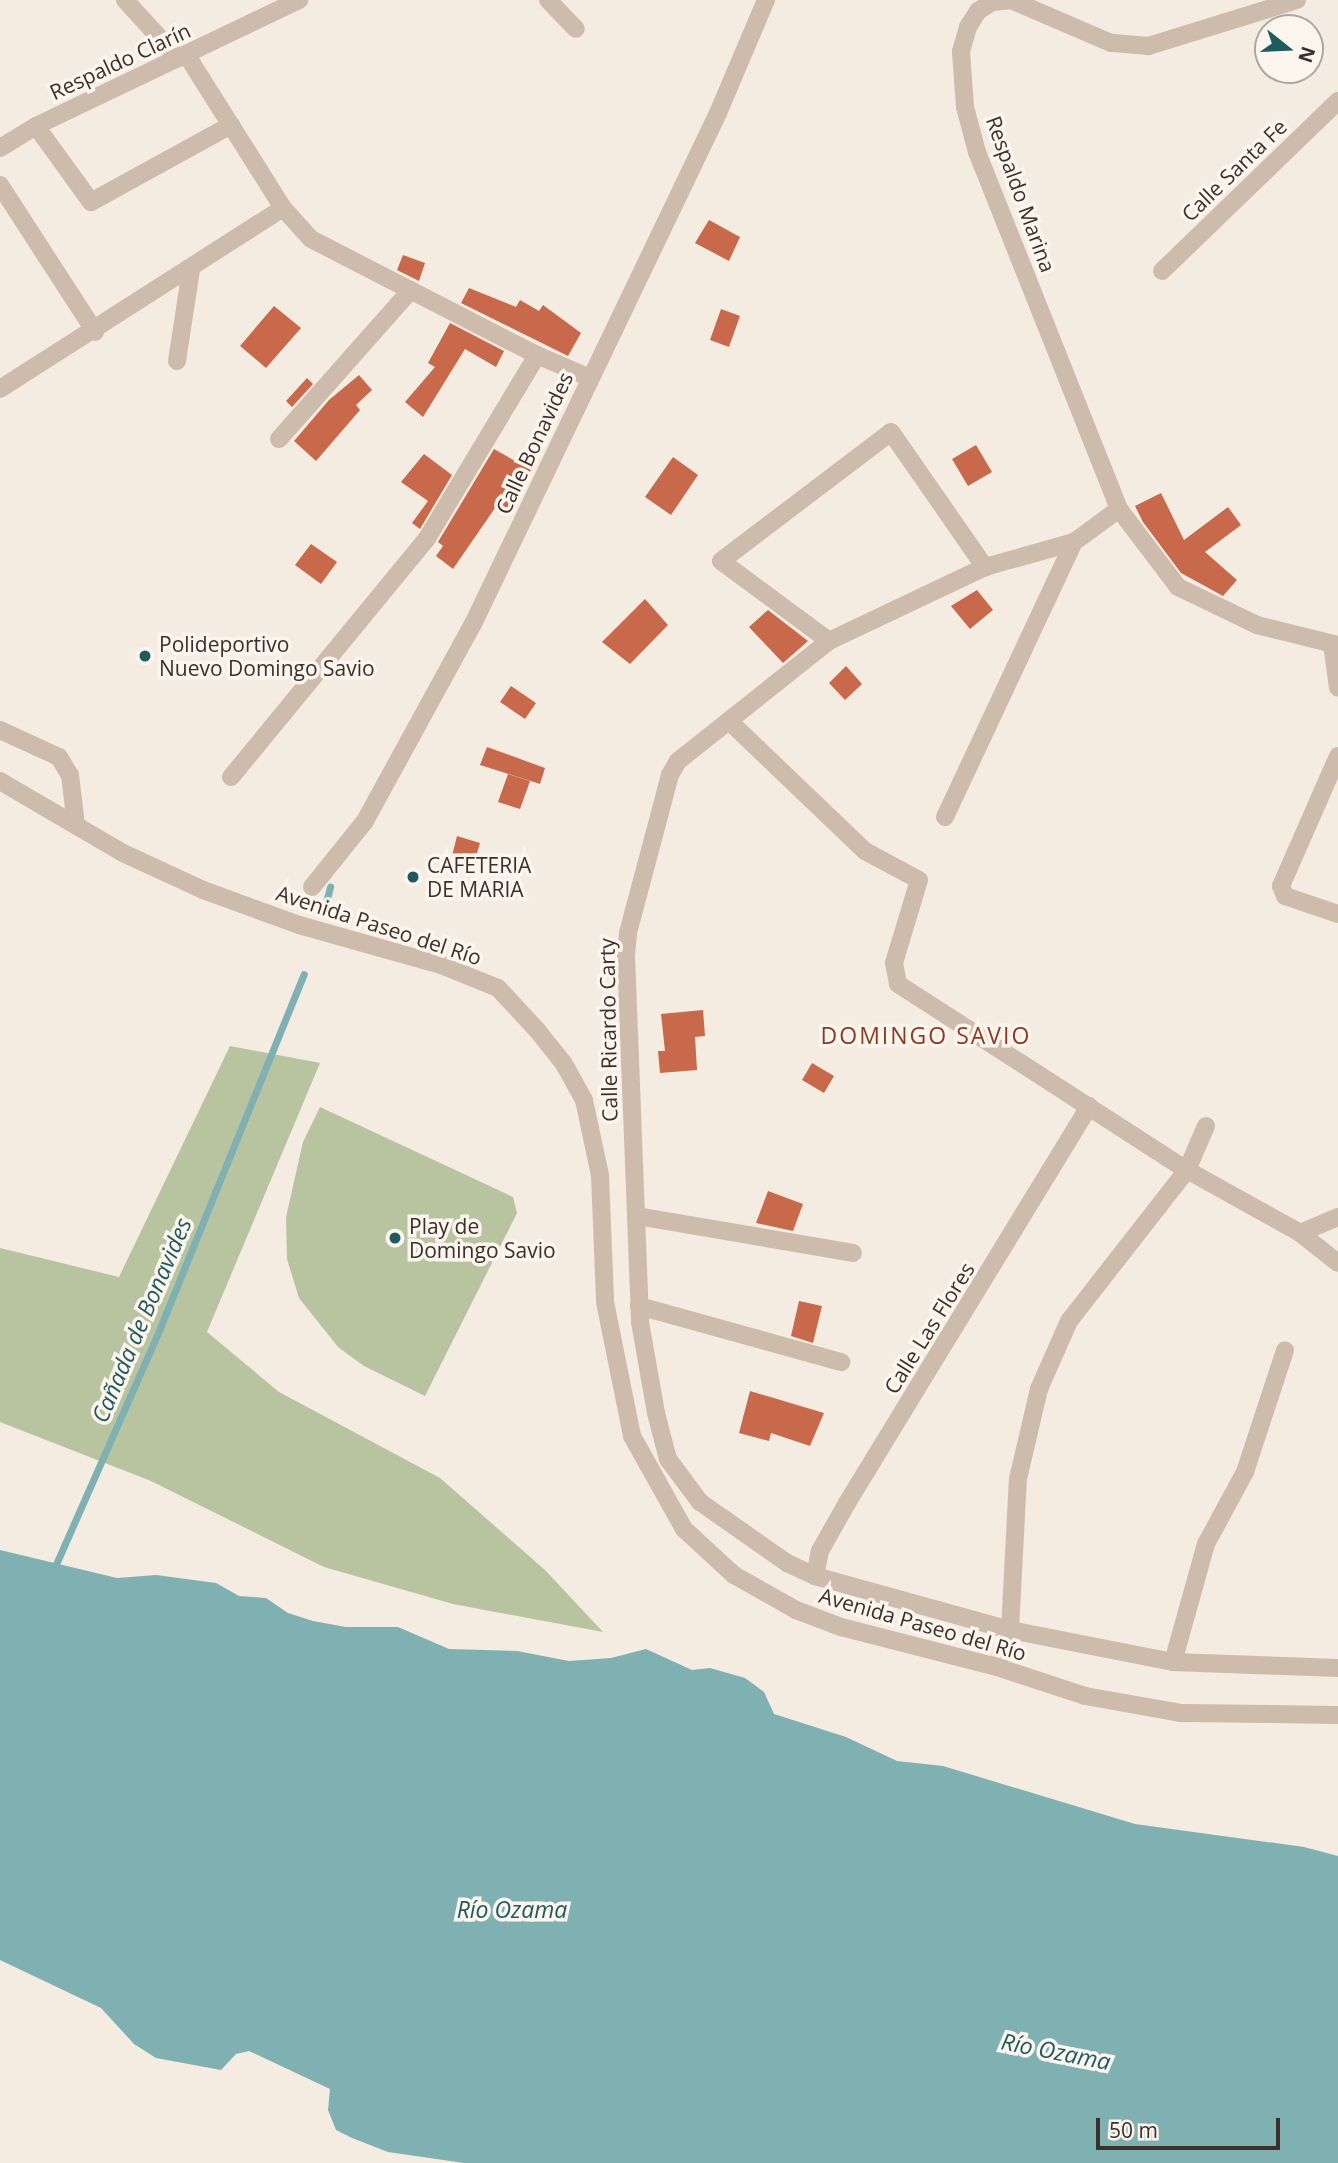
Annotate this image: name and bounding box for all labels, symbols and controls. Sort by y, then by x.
north arrow [1254,14,1324,84]
street label: Respaldo Clarín [46,17,194,105]
text: N [1292,43,1322,66]
street label: Respaldo Marina [981,112,1061,276]
street label: Calle Santa Fe [1176,114,1292,226]
street label: Calle Bonavides [490,368,578,518]
place label: Polideportivo Nuevo Domingo Savio [159,631,375,681]
marker: Polideportivo Nuevo Domingo Savio [137,648,153,664]
place label: CAFETERIA DE MARIA [427,852,531,902]
marker: CAFETERIA DE MARIA [405,869,421,885]
street label: Avenida Paseo del Río [273,880,485,970]
street label: Calle Ricardo Carty [594,938,622,1122]
district label: DOMINGO SAVIO [822,1021,1030,1049]
water label: Cañada de Bonavides [85,1213,197,1427]
place label: Play de Domingo Savio [409,1213,556,1263]
marker: Play de Domingo Savio [387,1230,403,1246]
street label: Calle Las Flores [879,1258,979,1398]
street label: Avenida Paseo del Río [817,1582,1029,1666]
water label: Río Ozama [457,1895,567,1923]
water label: Río Ozama [999,2027,1113,2075]
scale bar [1100,2104,1284,2148]
text: 50 m [1109,2116,1158,2144]

